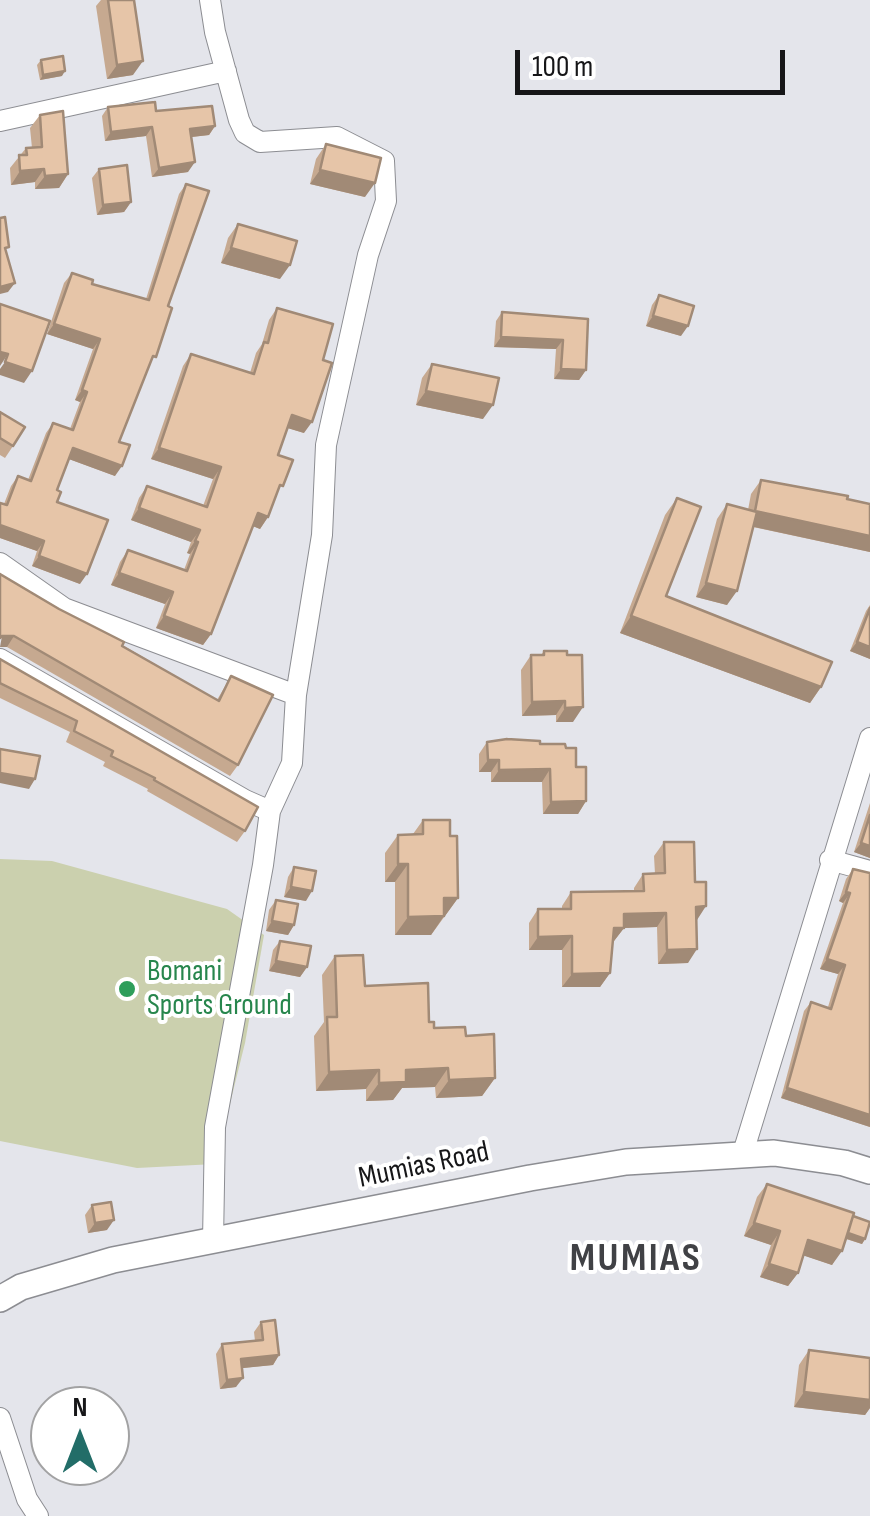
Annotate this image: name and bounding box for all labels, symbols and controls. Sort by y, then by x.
scale bar [520,30,790,92]
text: 100 m [532,49,593,85]
place label: Bomani Sports Ground [147,954,292,1024]
marker: Bomani Sports Ground [116,978,138,1000]
street label: Mumias Road [356,1135,492,1197]
district label: MUMIAS [570,1236,702,1284]
north arrow [30,1386,130,1486]
text: N [73,1391,87,1424]

